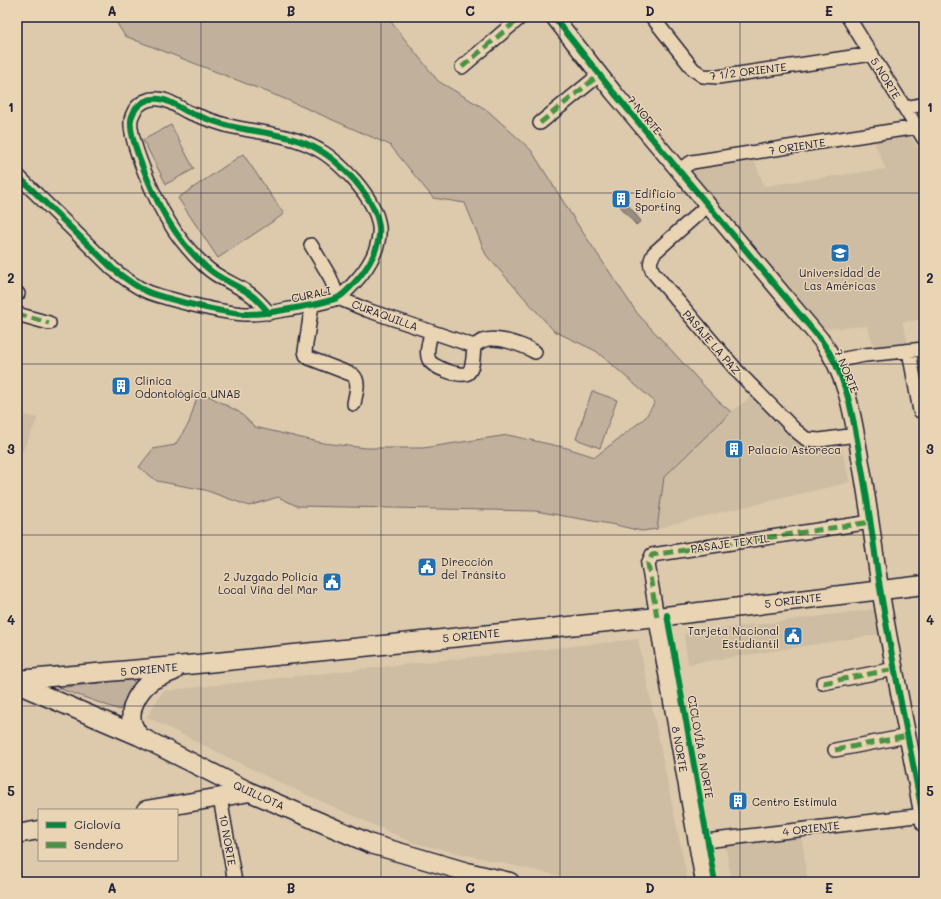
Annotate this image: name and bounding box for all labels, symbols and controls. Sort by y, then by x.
text: A [107,2,117,19]
text: B [287,2,296,19]
text: C [465,2,475,19]
text: D [645,2,655,19]
text: E [825,2,833,19]
street label: 5 NORTE [867,54,905,102]
street label: 7 1/2 ORIENTE [709,59,787,83]
street label: 7 NORTE [624,93,666,137]
text: 1 [8,98,14,115]
text: 1 [927,98,933,115]
street label: 7 ORIENTE [768,134,826,158]
place label: Edificio Sporting [635,186,681,214]
building icon: Edificio Sporting [610,188,632,210]
school or university icon: Universidad de Las Américas [829,242,851,264]
place label: Universidad de Las Américas [799,265,881,293]
text: 2 [7,269,15,286]
text: 2 [926,269,934,286]
street label: CURALI [290,282,333,306]
street label: CURAQUILLA [350,296,420,334]
street label: PASAJE LA PAZ [680,307,745,378]
street label: 7 NORTE [831,347,863,395]
place label: Clínica Odontológica UNAB [135,373,241,401]
building icon: Clínica Odontológica UNAB [110,375,132,397]
building icon: Palacio Astoreca [723,438,745,460]
text: 3 [7,440,15,457]
text: 3 [926,440,934,457]
place label: Palacio Astoreca [748,442,841,457]
street label: PASAJE TEXTIL [690,530,771,556]
place label: Dirección del Tránsito [441,554,506,582]
public building icon: Dirección del Tránsito [416,556,438,578]
place label: 2 Juzgado Policía Local Viña del Mar [218,569,318,597]
public building icon: 2 Juzgado Policía Local Viña del Mar [321,571,343,593]
street label: 5 ORIENTE [764,589,822,611]
text: 4 [7,611,15,628]
text: 4 [926,611,934,628]
place label: Tarjeta Nacional Estudiantil [688,623,779,651]
street label: 5 ORIENTE [442,625,500,645]
public building icon: Tarjeta Nacional Estudiantil [782,625,804,647]
street label: 5 ORIENTE [120,659,178,679]
street label: CICLOVÍA 8 NORTE [685,694,717,800]
street label: 8 NORTE [669,725,691,773]
street label: QUILLOTA [231,777,287,813]
text: 5 [7,782,15,799]
text: 5 [926,782,934,799]
building icon: Centro Estimula [727,790,749,812]
place label: Centro Estimula [752,794,838,809]
legend [38,809,178,861]
street label: 10 NORTE [216,813,240,867]
text: Ciclovía [74,816,121,832]
street label: 4 ORIENTE [782,817,840,839]
text: Sendero [74,836,123,852]
text: A [107,879,117,896]
text: B [287,879,296,896]
text: C [465,879,475,896]
text: D [645,879,655,896]
text: E [825,879,833,896]

